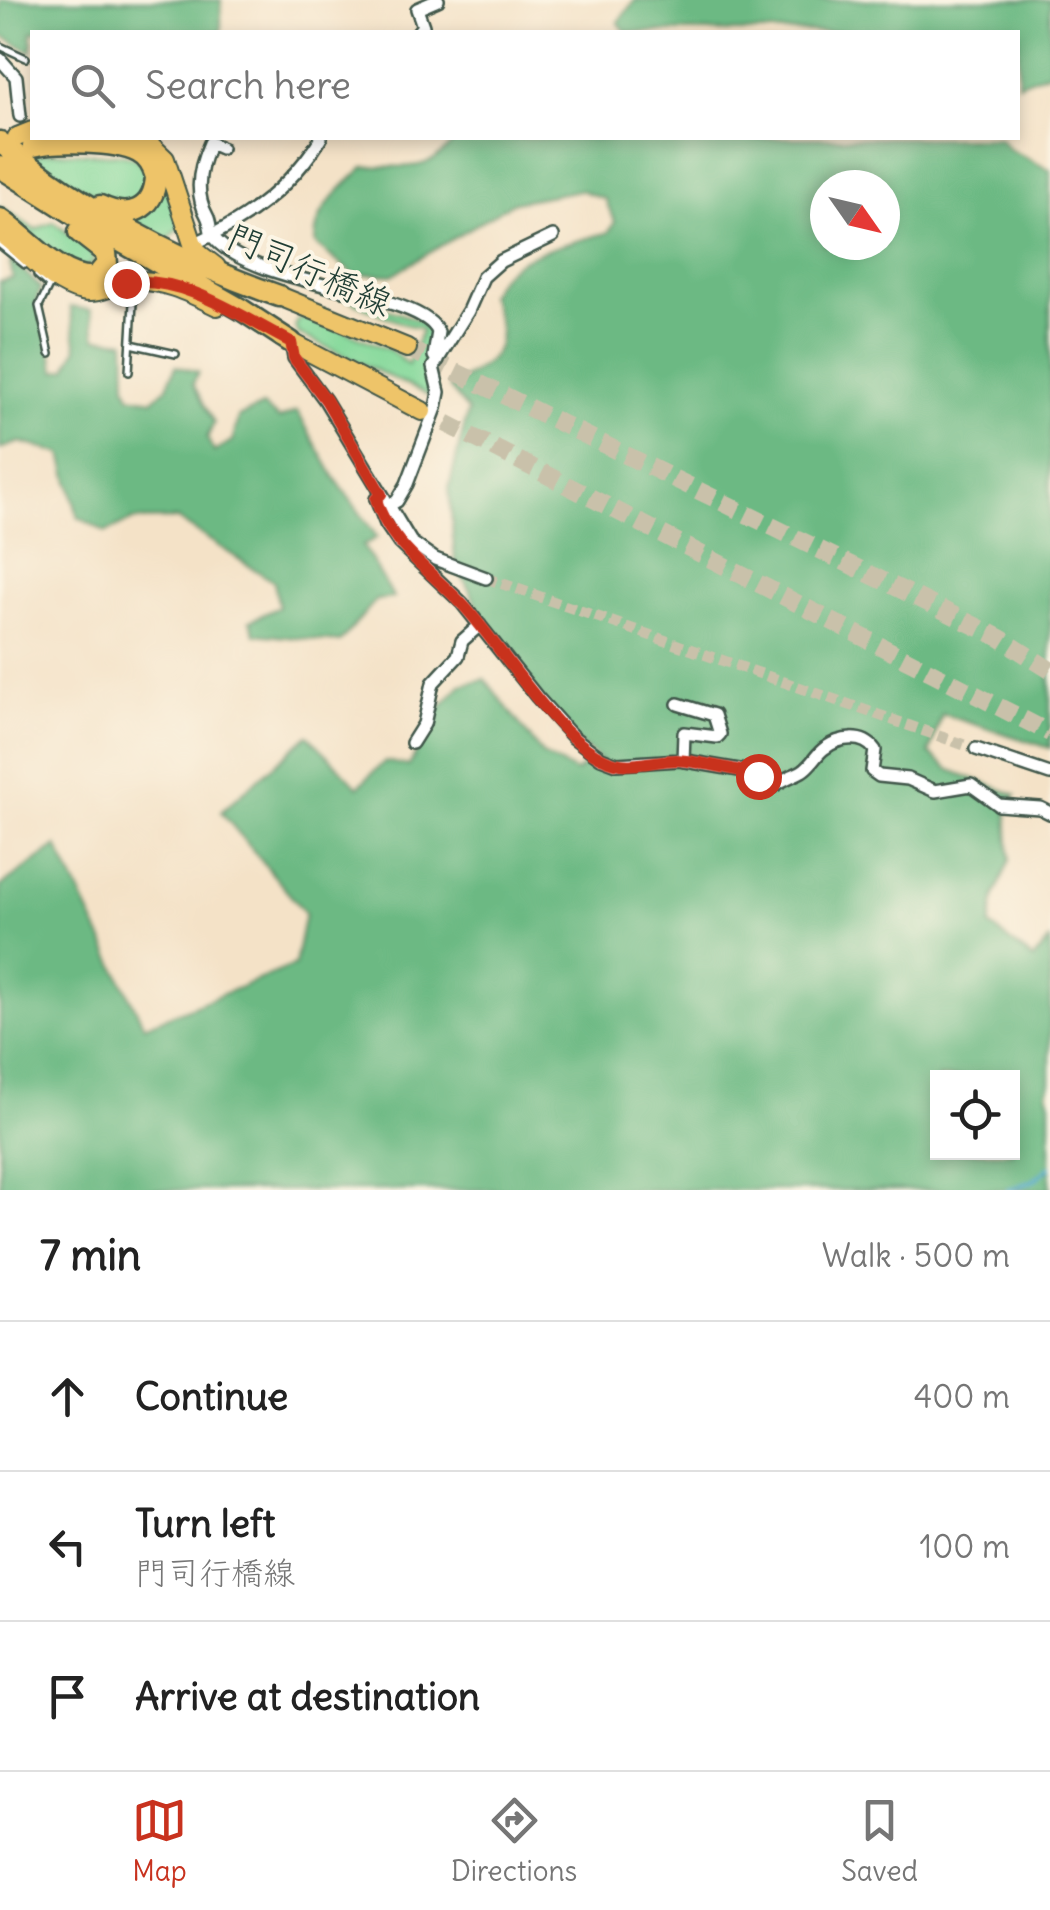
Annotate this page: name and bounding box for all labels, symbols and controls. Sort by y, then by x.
search box [30,30,1020,140]
icon: search [65,58,120,113]
text: Search here [145,62,351,109]
north arrow [810,170,900,260]
street label: 門司行橋線 [221,213,399,325]
route end [104,261,150,307]
route start [736,754,782,800]
map controls [930,1070,1020,1160]
button: locate [930,1070,1020,1160]
text: 7 min [40,1229,141,1281]
text: Walk · 500 m [822,1235,1010,1276]
icon: ahead [40,1369,95,1424]
text: Continue [135,1373,288,1420]
text: 400 m [914,1376,1010,1417]
text: Turn left [135,1500,275,1547]
icon: left [40,1519,95,1574]
text: 100 m [920,1526,1010,1567]
text: 門司行橋線 [135,1552,295,1593]
icon: arrive [40,1669,95,1724]
text: Arrive at destination [135,1673,480,1720]
tab: Map [132,1793,187,1889]
tab: Directions [451,1793,577,1889]
tab: Saved [841,1793,918,1889]

